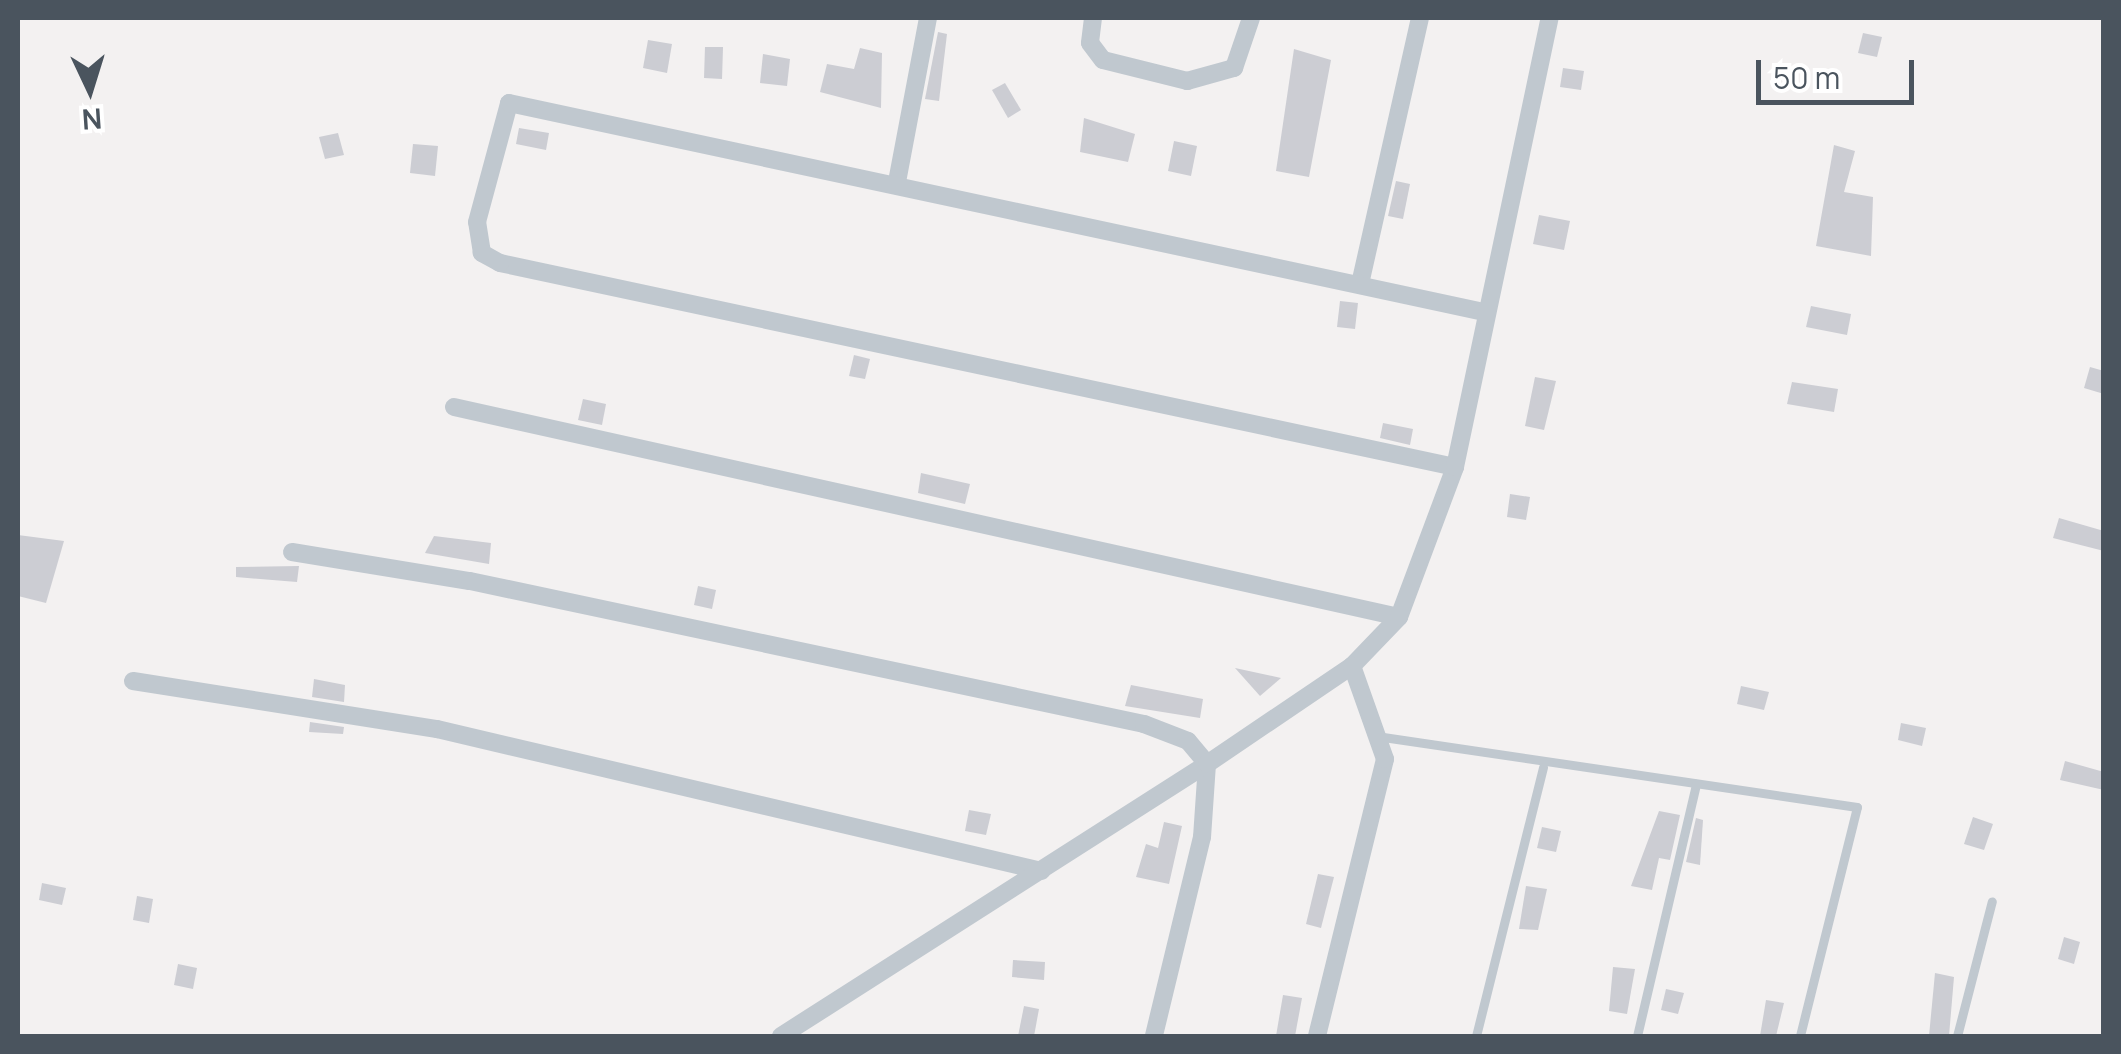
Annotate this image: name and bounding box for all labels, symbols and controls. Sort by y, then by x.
north arrow [40,40,140,140]
scale bar [1761,40,1918,102]
text: 50 m [1773,57,1840,98]
text: N [81,100,103,140]

